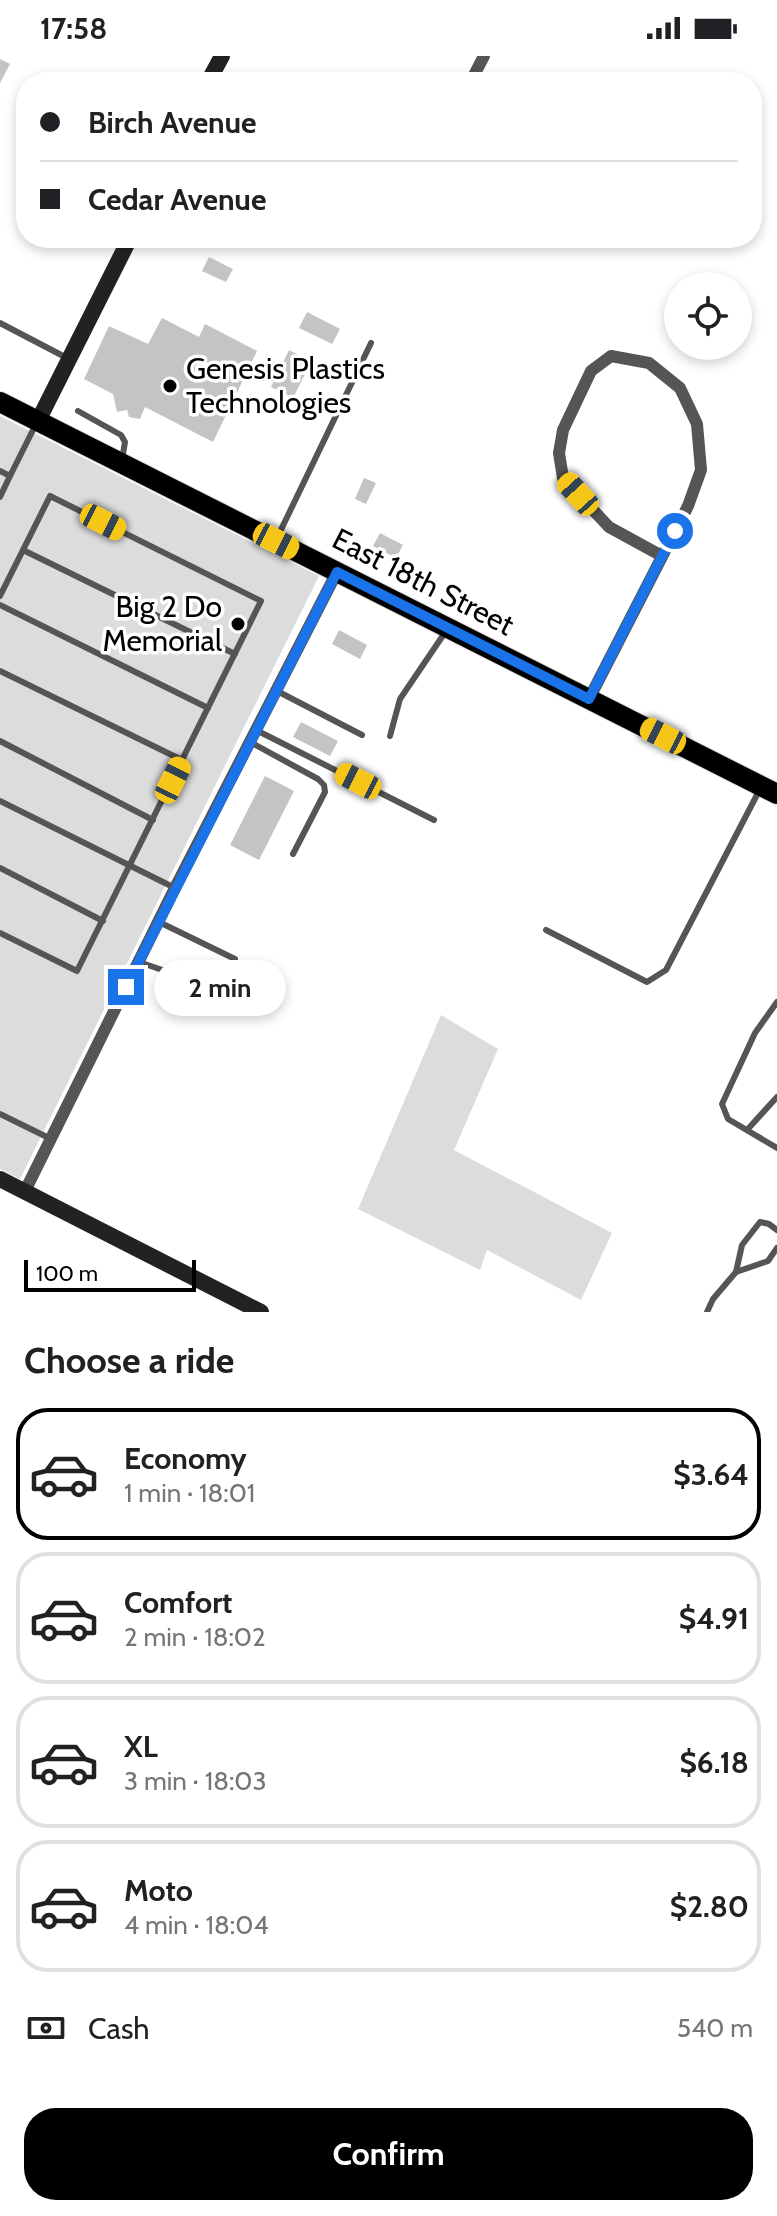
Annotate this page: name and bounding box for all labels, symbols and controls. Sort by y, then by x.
text: 17:58 [40,10,107,47]
text: Birch Avenue [88,104,257,141]
text: Cedar Avenue [88,181,266,218]
map controls [664,272,752,360]
button: locate [664,272,752,360]
place label: Genesis Plastics Technologies [186,350,385,421]
marker: Genesis Plastics Technologies [161,377,179,395]
car [553,468,603,520]
car [76,500,130,544]
route start [657,513,693,549]
car [249,519,303,563]
street label: East 18th Street [326,520,520,643]
place label: Big 2 Do Memorial [103,588,222,659]
marker: Big 2 Do Memorial [229,615,247,633]
car [636,714,690,758]
car [152,753,194,807]
car [331,759,385,803]
callout: 2 min [154,959,286,1015]
route end [108,969,144,1005]
text: 2 min [189,972,251,1004]
scale bar [24,1256,196,1292]
text: 100 m [36,1260,98,1287]
text: Choose a ride [24,1338,234,1382]
icon: car [28,1438,100,1510]
text: Economy [124,1440,247,1477]
text: $3.64 [673,1456,749,1493]
text: 1 min · 18:01 [124,1477,255,1509]
icon: car [28,1582,100,1654]
text: Comfort [124,1584,232,1621]
text: $4.91 [679,1600,749,1637]
text: 2 min · 18:02 [124,1621,266,1653]
icon: car [28,1726,100,1798]
text: XL [124,1728,158,1765]
text: $6.18 [679,1744,749,1781]
text: 3 min · 18:03 [124,1765,267,1797]
icon: car [28,1870,100,1942]
text: Moto [124,1872,193,1909]
text: $2.80 [670,1888,749,1925]
text: 4 min · 18:04 [124,1909,268,1941]
icon: cash [24,2006,68,2050]
text: Cash [88,2010,150,2047]
text: 540 m [677,2012,753,2044]
button: Confirm [24,2108,753,2200]

